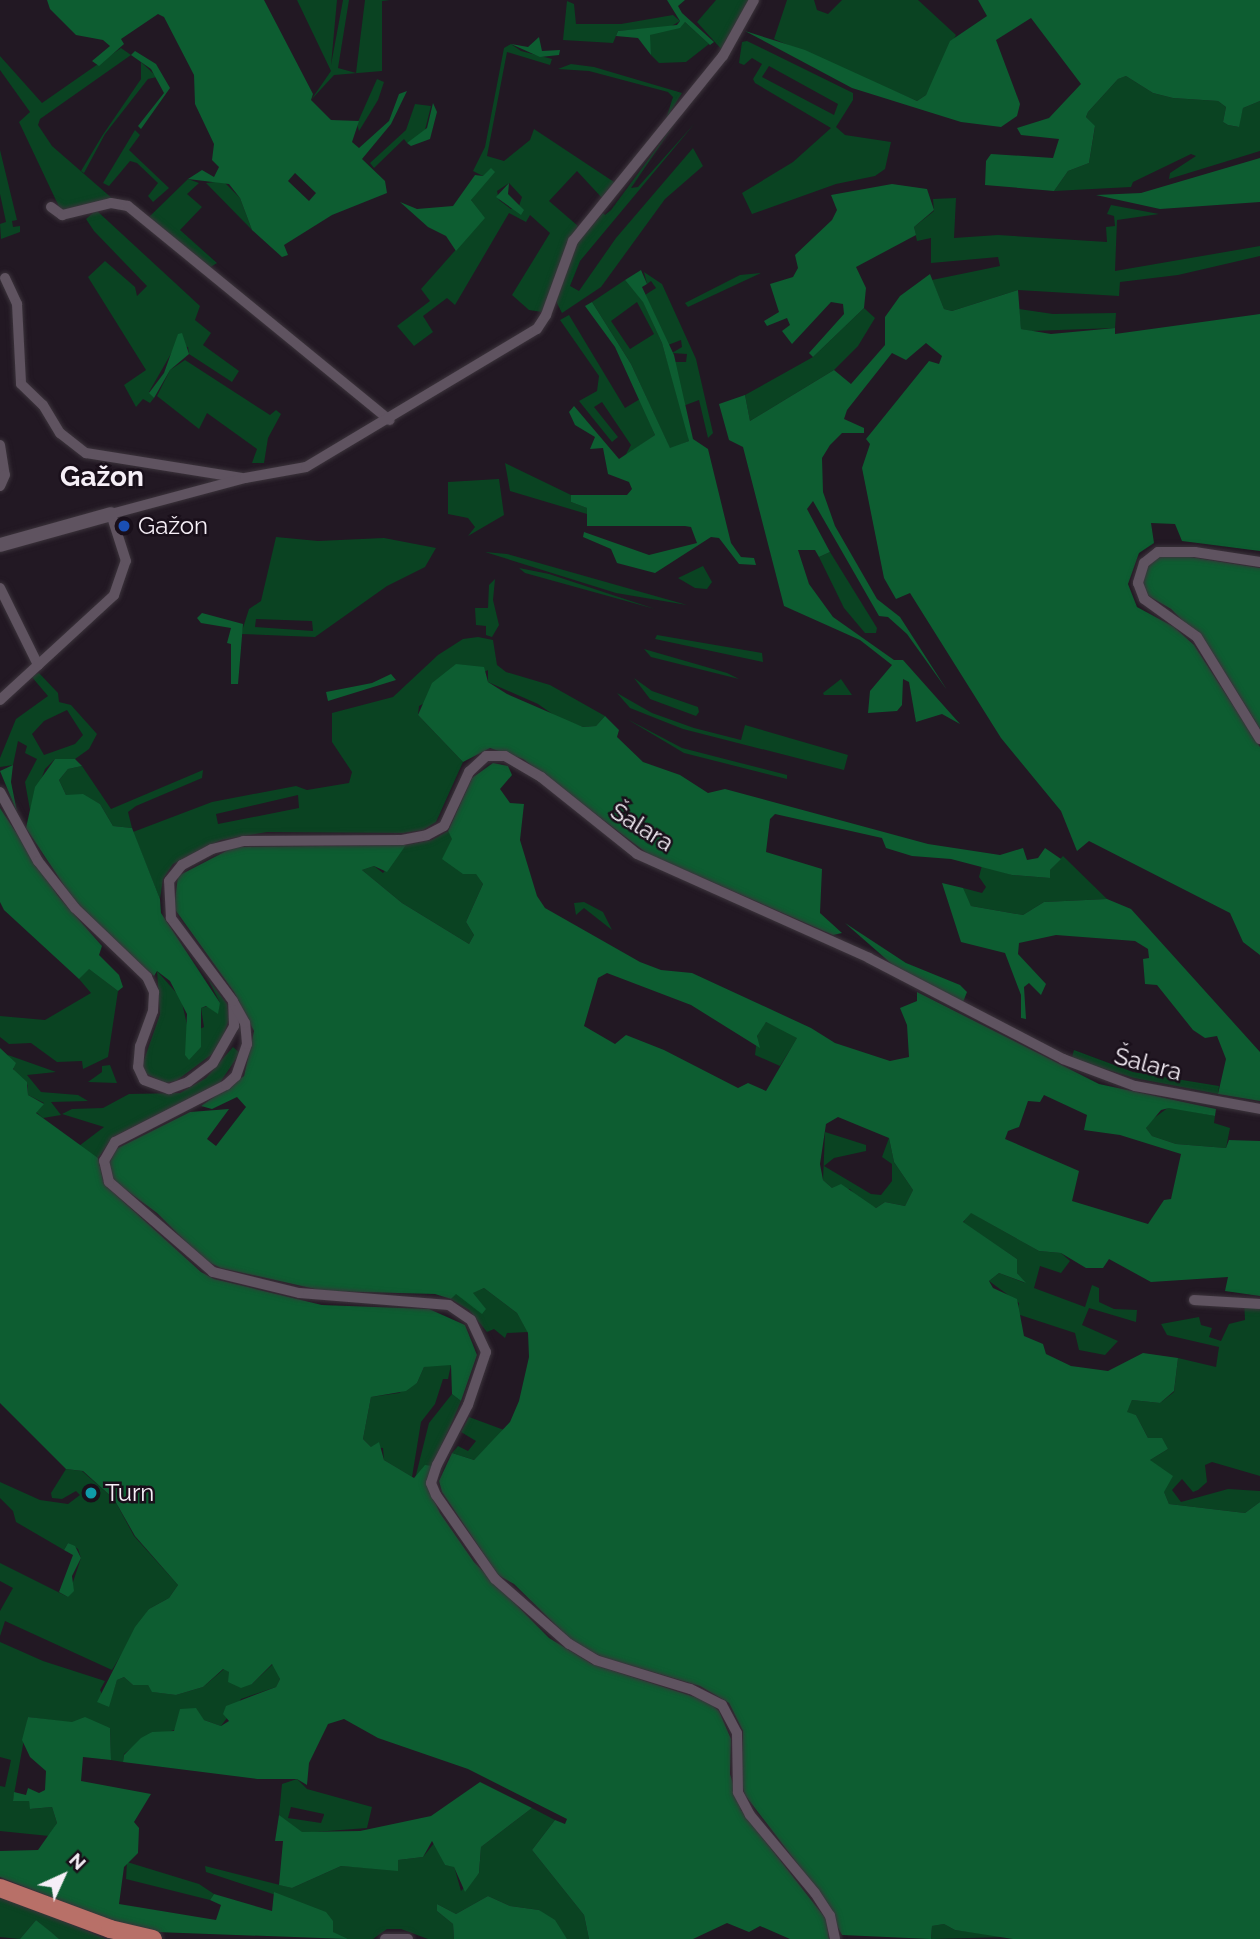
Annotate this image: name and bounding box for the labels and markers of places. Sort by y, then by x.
place label: Gažon [138,512,208,540]
marker: Gažon [116,518,132,534]
place label: Turn [105,1479,154,1507]
marker: Turn [83,1485,99,1501]

